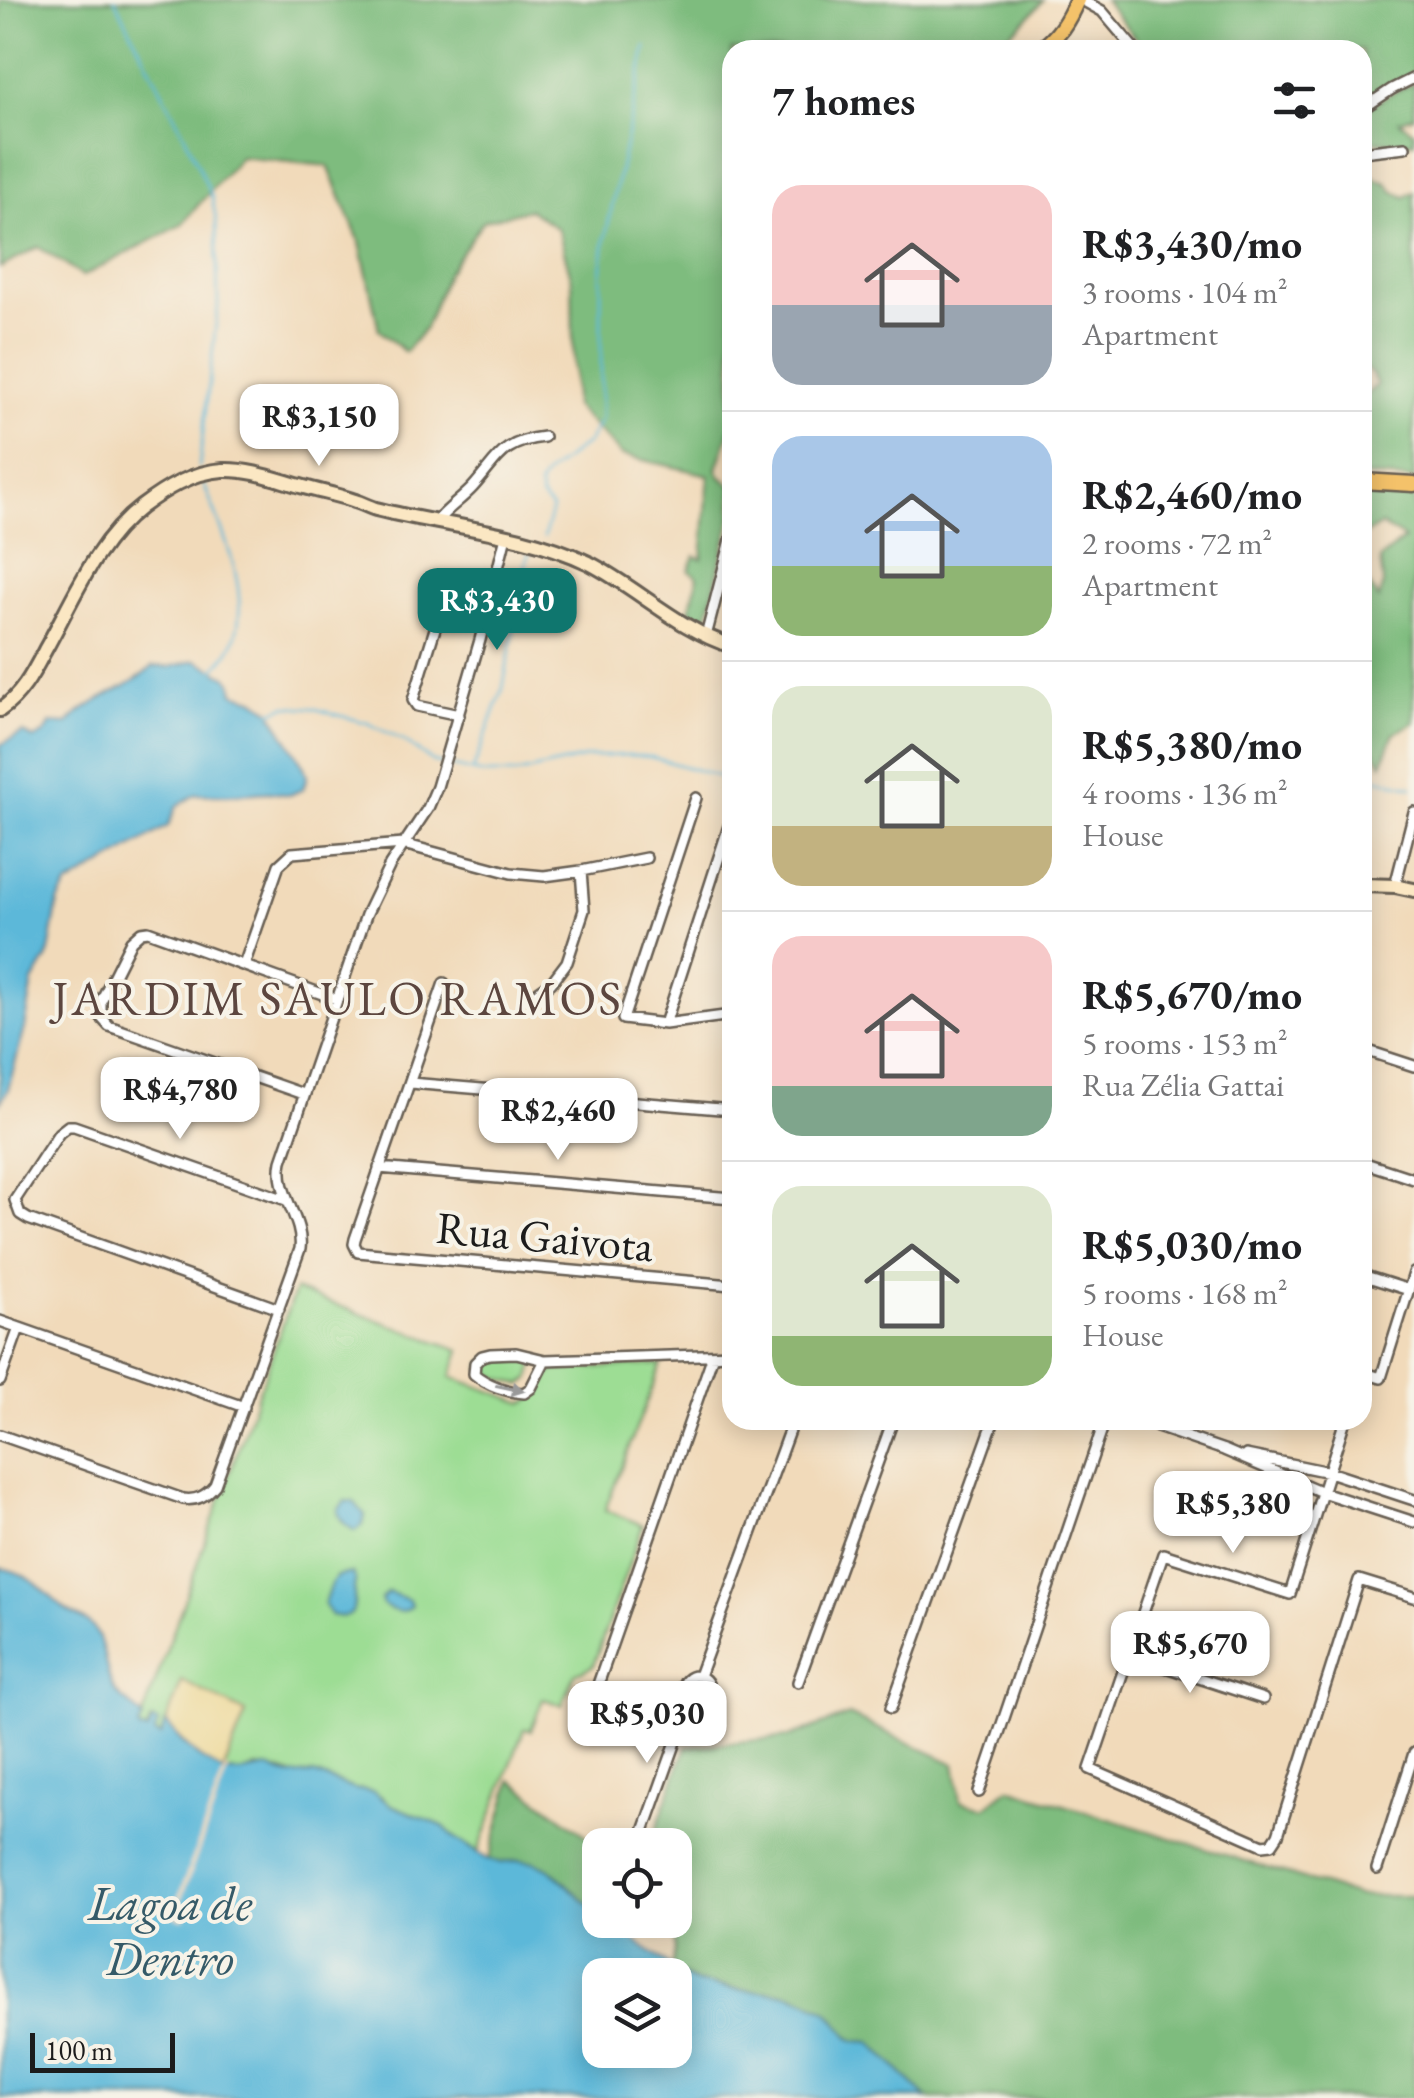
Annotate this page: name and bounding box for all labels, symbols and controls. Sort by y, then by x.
text: 7 homes [772,73,915,128]
icon: filters [1267,73,1322,128]
text: R$3,430/mo [1082,216,1302,271]
icon: home [852,225,972,345]
text: 3 rooms · 104 m² [1082,271,1288,313]
text: Apartment [1082,313,1218,355]
pin: R$3,150 [227,384,411,469]
text: R$3,150 [262,395,376,437]
text: R$2,460/mo [1082,467,1302,522]
icon: home [852,476,972,596]
text: 2 rooms · 72 m² [1082,522,1272,564]
text: Apartment [1082,564,1218,606]
pin: R$3,430 [405,568,589,653]
text: R$3,430 [440,579,554,621]
text: R$5,380/mo [1082,717,1302,772]
icon: home [852,726,972,846]
text: 4 rooms · 136 m² [1082,772,1288,814]
text: House [1082,814,1163,856]
district label: JARDIM SAULO RAMOS [49,967,623,1029]
text: R$5,670/mo [1082,967,1302,1022]
icon: home [852,976,972,1096]
text: 5 rooms · 153 m² [1082,1022,1288,1064]
pin: R$4,780 [88,1057,272,1142]
text: Rua Zélia Gattai [1082,1064,1284,1106]
text: R$4,780 [123,1068,237,1110]
pin: R$2,460 [466,1078,650,1163]
text: R$2,460 [501,1089,615,1131]
street label: Rua Gaivota [434,1198,656,1274]
text: R$5,030/mo [1082,1217,1302,1272]
icon: home [852,1226,972,1346]
text: 5 rooms · 168 m² [1082,1272,1288,1314]
text: House [1082,1314,1163,1356]
one-way arrow [494,1381,525,1397]
pin: R$5,380 [1141,1471,1325,1556]
text: R$5,380 [1176,1482,1290,1524]
pin: R$5,670 [1098,1611,1282,1696]
text: R$5,670 [1133,1622,1247,1664]
pin: R$5,030 [555,1681,739,1766]
text: R$5,030 [590,1692,704,1734]
map controls [582,1828,692,2068]
button: locate [582,1828,692,1938]
water label: Lagoa de Dentro [87,1872,253,1989]
button: layers [582,1958,692,2068]
scale bar [30,2028,175,2072]
text: 100 m [45,2032,113,2068]

